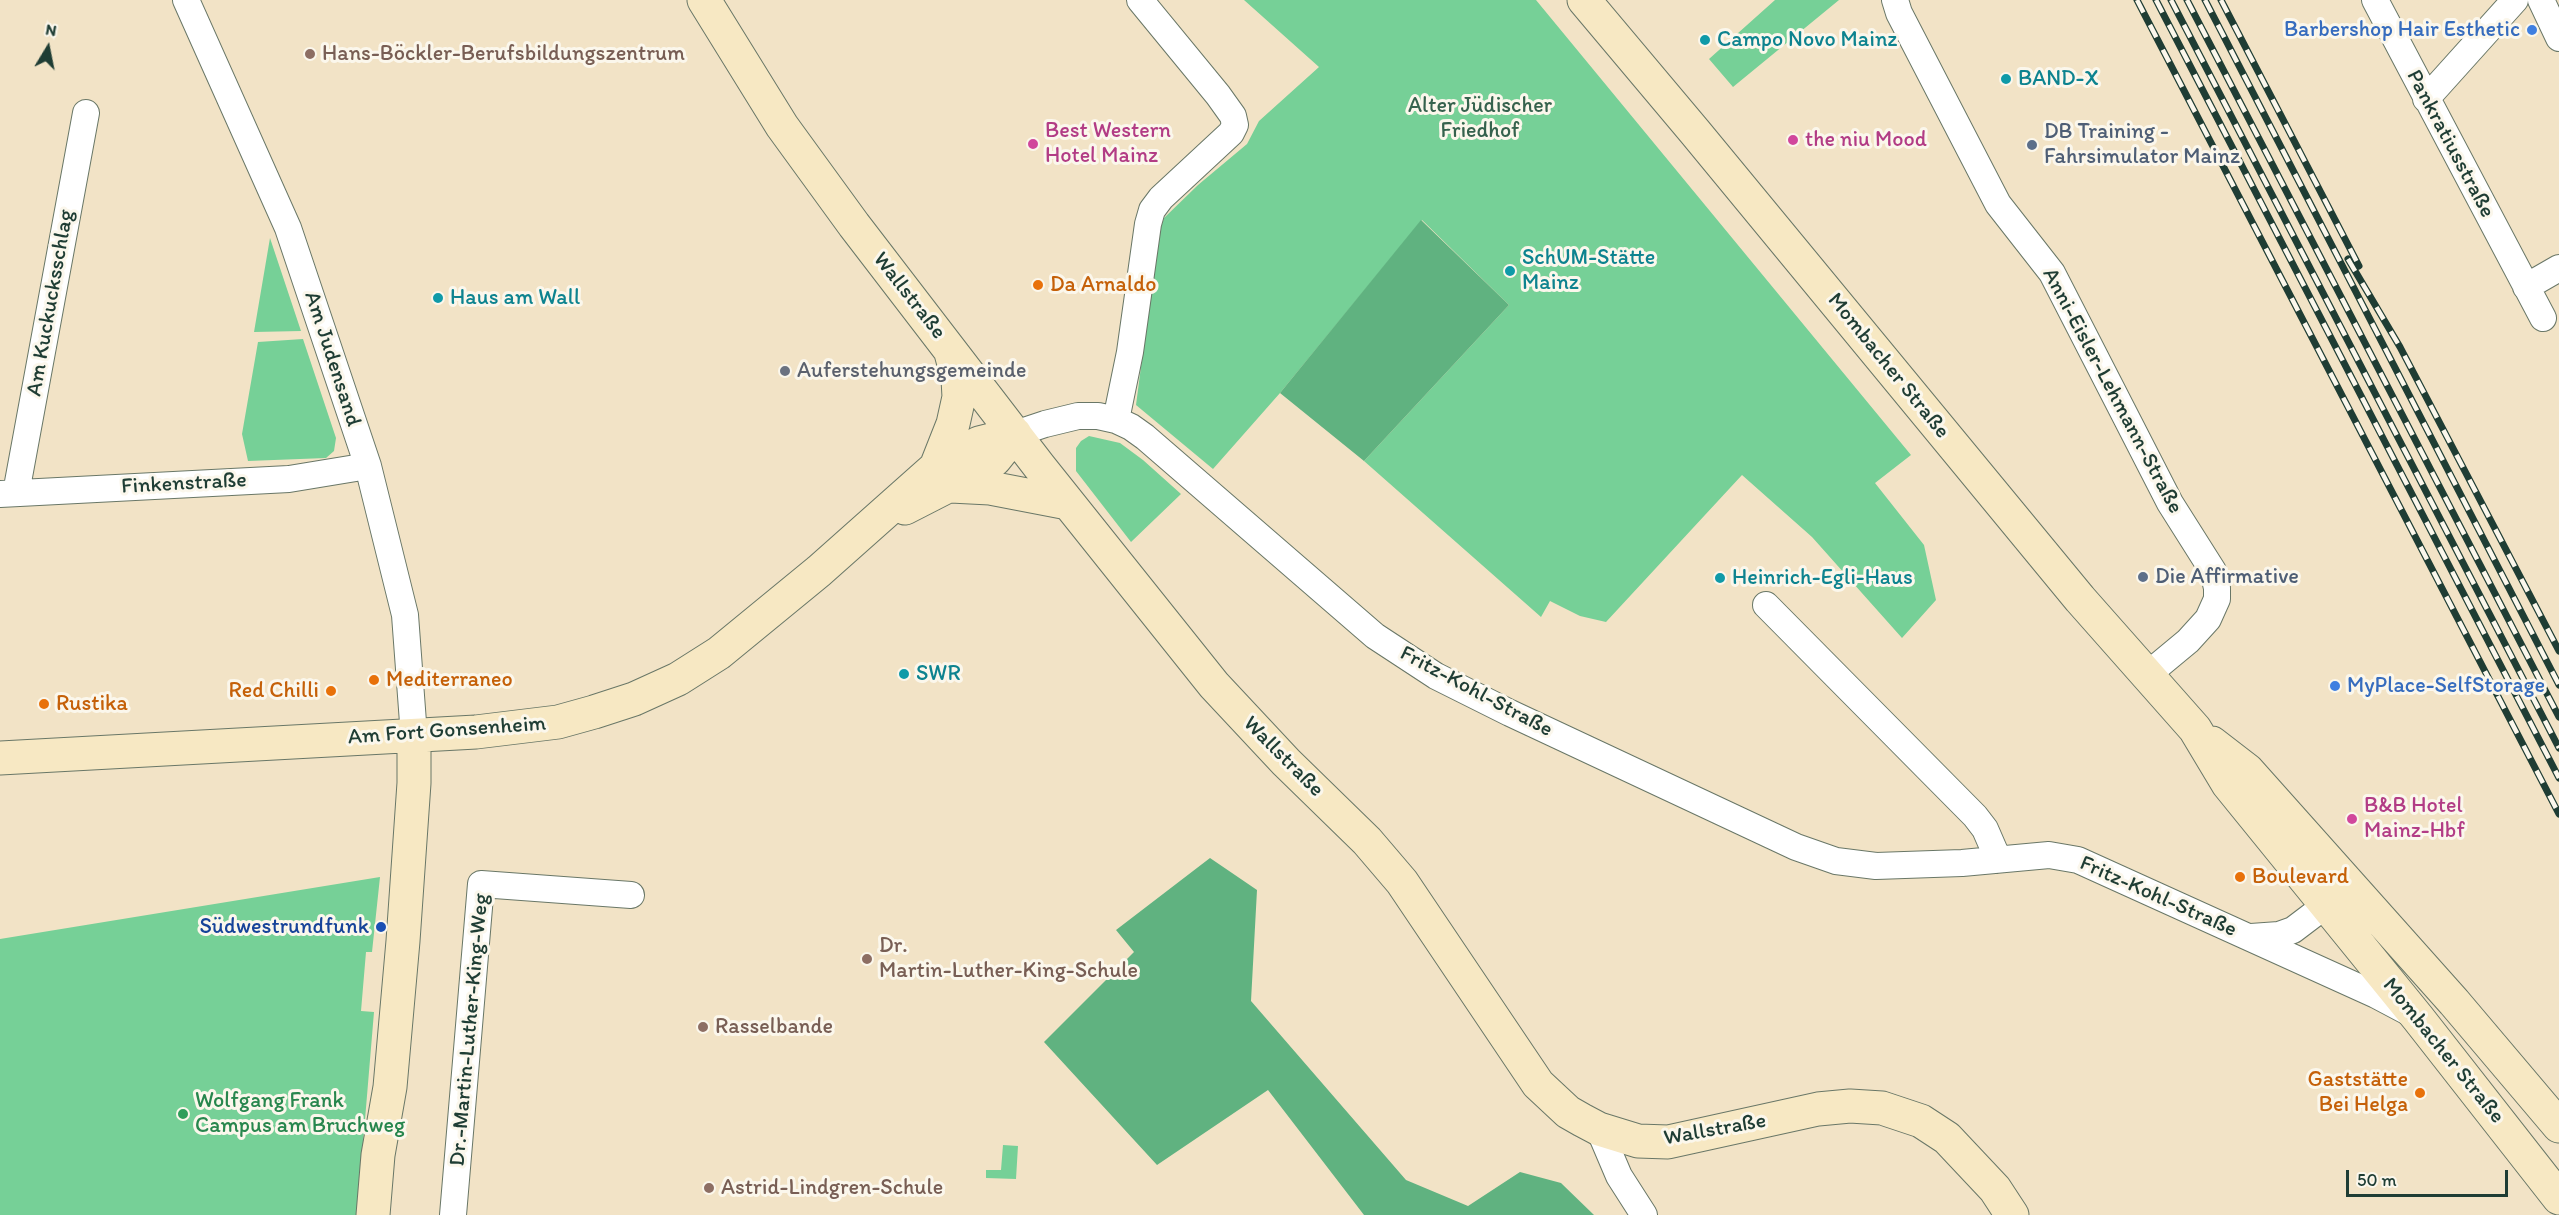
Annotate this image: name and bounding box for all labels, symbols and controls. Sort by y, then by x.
place label: Barbershop Hair Esthetic [2284,17,2520,43]
north arrow [18,18,78,78]
text: N [44,19,58,40]
marker: Barbershop Hair Esthetic [2525,23,2539,37]
place label: Campo Novo Mainz [1717,27,1897,53]
marker: Campo Novo Mainz [1698,33,1712,47]
place label: Hans-Böckler-Berufsbildungszentrum [322,41,685,67]
marker: Hans-Böckler-Berufsbildungszentrum [303,47,317,61]
place label: BAND-X [2018,66,2098,92]
street label: Pankratiusstraße [2400,66,2500,222]
marker: BAND-X [1999,72,2013,86]
park label: Alter Jüdischer Friedhof [1408,93,1552,144]
place label: Best Western Hotel Mainz [1045,118,1171,170]
place label: DB Training - Fahrsimulator Mainz [2044,119,2240,170]
place label: the niu Mood [1805,127,1927,153]
marker: the niu Mood [1786,133,1800,147]
marker: Best Western Hotel Mainz [1026,137,1040,151]
marker: DB Training - Fahrsimulator Mainz [2025,138,2039,152]
street label: Am Kuckucksschlag [22,208,80,398]
place label: SchUM-Stätte Mainz [1522,245,1655,296]
street label: Wallstraße [867,247,951,345]
marker: SchUM-Stätte Mainz [1503,264,1517,278]
street label: Anni-Eisler-Lehmann-Straße [2036,264,2188,518]
place label: Da Arnaldo [1050,272,1157,298]
marker: Da Arnaldo [1031,278,1045,292]
place label: Haus am Wall [450,285,580,311]
street label: Am Judensand [298,288,366,430]
street label: Mombacher Straße [1821,288,1955,444]
marker: Haus am Wall [431,291,445,305]
place label: Auferstehungsgemeinde [797,358,1026,384]
marker: Auferstehungsgemeinde [778,364,792,378]
street label: Finkenstraße [121,468,247,500]
place label: Die Affirmative [2155,564,2299,590]
place label: Heinrich-Egli-Haus [1732,565,1913,591]
marker: Die Affirmative [2136,570,2150,584]
marker: Heinrich-Egli-Haus [1713,571,1727,585]
street label: Fritz-Kohl-Straße [1395,641,1557,743]
place label: SWR [916,661,961,687]
place label: Mediterraneo [386,667,513,693]
marker: SWR [897,667,911,681]
marker: Mediterraneo [367,673,381,687]
place label: MyPlace-SelfStorage [2347,673,2545,699]
place label: Red Chilli [229,678,319,704]
marker: MyPlace-SelfStorage [2328,679,2342,693]
marker: Red Chilli [324,684,338,698]
place label: Rustika [56,691,128,717]
marker: Rustika [37,697,51,711]
street label: Am Fort Gonsenheim [347,711,547,751]
street label: Wallstraße [1237,711,1329,803]
place label: B&B Hotel Mainz-Hbf [2364,793,2465,844]
marker: B&B Hotel Mainz-Hbf [2345,812,2359,826]
street label: Fritz-Kohl-Straße [2075,851,2241,943]
place label: Boulevard [2252,864,2349,890]
marker: Boulevard [2233,870,2247,884]
street label: Dr.-Martin-Luther-King-Weg [445,892,495,1168]
place label: Südwestrundfunk [199,914,369,940]
marker: Südwestrundfunk [374,920,388,934]
place label: Dr. Martin-Luther-King-Schule [879,933,1138,984]
marker: Dr. Martin-Luther-King-Schule [860,952,874,966]
street label: Mombacher Straße [2376,973,2510,1129]
place label: Rasselbande [715,1014,833,1040]
marker: Rasselbande [696,1020,710,1034]
place label: Gaststätte Bei Helga [2308,1067,2408,1118]
marker: Gaststätte Bei Helga [2413,1086,2427,1100]
place label: Wolfgang Frank Campus am Bruchweg [195,1088,405,1140]
marker: Wolfgang Frank Campus am Bruchweg [176,1107,190,1121]
street label: Wallstraße [1662,1108,1768,1152]
scale bar [2349,1158,2511,1196]
text: 50 m [2357,1169,2397,1191]
place label: Astrid-Lindgren-Schule [721,1175,943,1201]
marker: Astrid-Lindgren-Schule [702,1181,716,1195]

